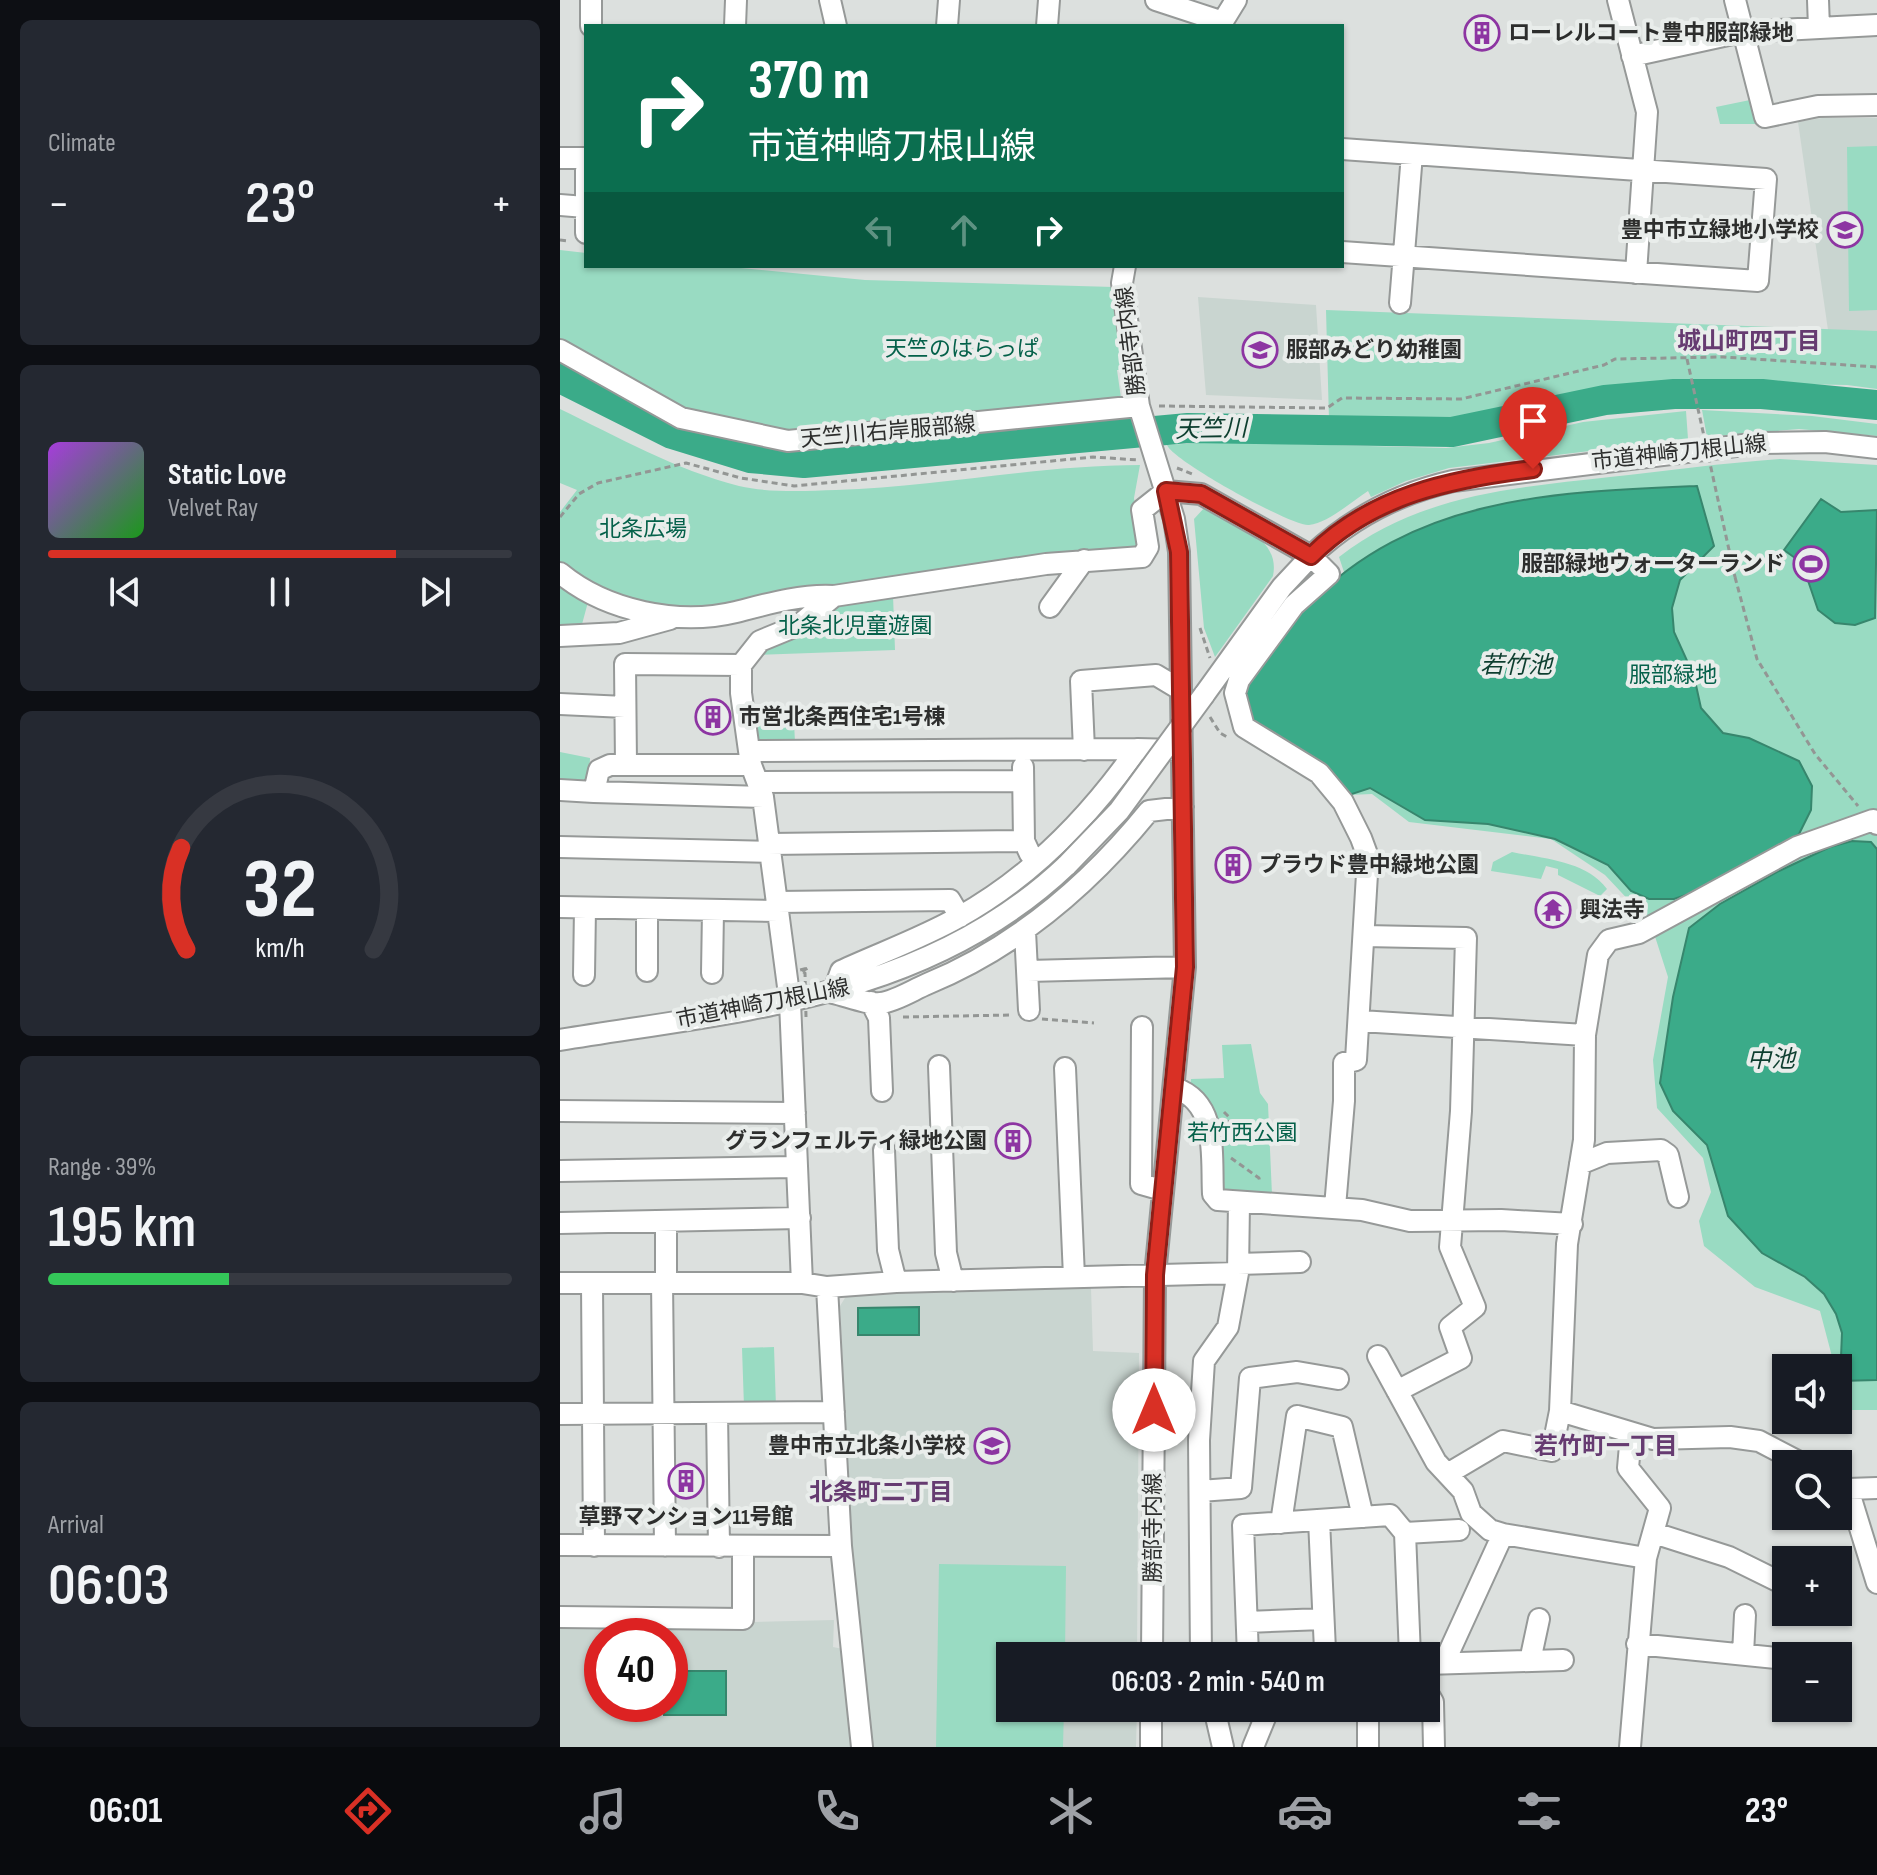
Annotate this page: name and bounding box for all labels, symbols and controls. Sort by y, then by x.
building icon: ローレルコート豊中服部緑地 [1463,14,1501,52]
place label: ローレルコート豊中服部緑地 [1508,20,1794,47]
text: 370 m [748,48,870,115]
icon: right [616,56,720,160]
text: 市道神崎刀根山線 [748,126,1036,169]
text: Climate [48,128,116,159]
text: 23° [245,168,315,240]
text: − [48,178,70,231]
text: + [490,178,512,231]
icon: left [858,208,902,252]
icon: ahead [942,208,986,252]
icon: right [1026,208,1070,252]
school or university icon: 豊中市立緑地小学校 [1826,211,1864,249]
place label: 豊中市立緑地小学校 [1621,217,1819,244]
street label: 勝部寺内線 [1111,285,1151,397]
district label: 城山町四丁目 [1677,327,1821,356]
school or university icon: 服部みどり幼稚園 [1241,331,1279,369]
park label: 天竺のはらっぱ [885,336,1039,363]
place label: 服部みどり幼稚園 [1286,337,1462,364]
pin [1499,387,1567,469]
icon: arrive [1511,399,1555,443]
street label: 天竺川右岸服部線 [799,411,977,453]
water label: 天竺川 [1175,414,1250,444]
street label: 市道神崎刀根山線 [1590,430,1768,476]
text: Static Love [168,457,287,493]
text: Velvet Ray [168,493,258,524]
park label: 北条広場 [599,516,687,543]
sports icon: 服部緑地ウォーターランド [1792,545,1830,583]
place label: 服部緑地ウォーターランド [1521,551,1785,578]
icon: previous [103,570,147,614]
icon: pause [258,570,302,614]
icon: next [413,570,457,614]
park label: 北条北児童遊園 [778,613,932,640]
water label: 若竹池 [1480,651,1554,680]
park label: 服部緑地 [1629,662,1717,689]
building icon: 市営北条西住宅1号棟 [694,698,732,736]
place label: 市営北条西住宅1号棟 [739,704,946,731]
text: 32 [243,840,317,940]
building icon: プラウド豊中緑地公園 [1214,846,1252,884]
place label: プラウド豊中緑地公園 [1259,852,1479,879]
temple icon: 興法寺 [1534,891,1572,929]
place label: 興法寺 [1579,897,1645,924]
text: km/h [255,931,305,966]
street label: 市道神崎刀根山線 [674,974,852,1034]
water label: 中池 [1747,1045,1797,1074]
park label: 若竹西公園 [1187,1120,1297,1147]
building icon: グランフェルティ緑地公園 [994,1122,1032,1160]
place label: グランフェルティ緑地公園 [725,1128,987,1155]
text: Range · 39% [48,1152,156,1183]
text: 195 km [48,1192,196,1264]
map controls [1772,1354,1852,1722]
button: sound [1772,1354,1852,1434]
position arrow [1112,1368,1196,1452]
school or university icon: 豊中市立北条小学校 [973,1427,1011,1465]
district label: 若竹町一丁目 [1534,1432,1678,1461]
place label: 豊中市立北条小学校 [768,1433,966,1460]
button: search [1772,1450,1852,1530]
building icon: 草野マンション11号館 [667,1462,705,1500]
street label: 勝部寺内線 [1140,1473,1167,1583]
district label: 北条町二丁目 [809,1478,953,1507]
place label: 草野マンション11号館 [578,1504,794,1531]
text: Arrival [48,1510,104,1541]
button: + [1772,1546,1852,1626]
text: 06:03 [48,1550,170,1622]
speed limit sign: 40 [584,1618,688,1722]
button: − [1772,1642,1852,1722]
text: 06:03 · 2 min · 540 m [1111,1664,1325,1700]
icon: directions [340,1783,396,1839]
icon: music [575,1783,631,1839]
icon: phone [809,1783,865,1839]
icon: climate [1043,1783,1099,1839]
icon: car [1277,1783,1333,1839]
icon: filters [1511,1783,1567,1839]
text: 06:01 [89,1790,162,1833]
text: 23° [1745,1790,1788,1833]

